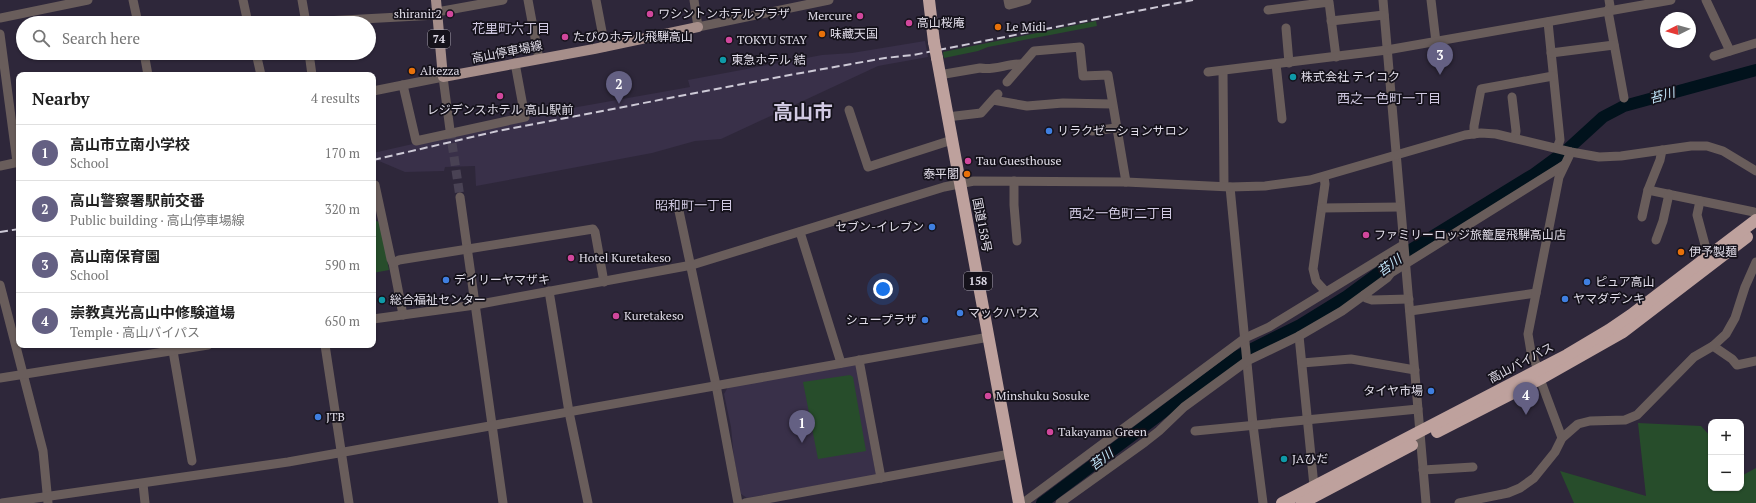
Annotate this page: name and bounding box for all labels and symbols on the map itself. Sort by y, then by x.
place label: shiranir2 [394,6,442,21]
place label: ワシントンホテルプラザ [658,6,790,21]
place label: Mercure [808,8,852,23]
marker: shiranir2 [445,9,455,19]
marker: ワシントンホテルプラザ [645,9,655,19]
marker: Mercure [855,11,865,21]
north arrow [1660,12,1696,48]
place label: 高山桜庵 [917,15,965,30]
marker: 高山桜庵 [904,18,914,28]
district label: 花里町六丁目 [472,19,550,37]
place label: Le Midi [1006,19,1046,34]
marker: Le Midi [993,22,1003,32]
place label: 味藏天国 [830,26,878,41]
place label: たびのホテル飛騨高山 [573,29,693,44]
marker: 味藏天国 [817,29,827,39]
road number: 74 [428,30,450,48]
marker: たびのホテル飛騨高山 [560,32,570,42]
place label: TOKYU STAY [737,32,807,47]
marker: TOKYU STAY [724,35,734,45]
street label: 高山停車場線 [470,37,544,66]
pin: 3 [1427,42,1453,75]
place label: 東急ホテル 結 [731,52,806,67]
marker: 東急ホテル 結 [718,55,728,65]
place label: Altezza [420,63,460,78]
marker: Altezza [407,66,417,76]
place label: 株式会社 テイコク [1301,69,1400,84]
pin: 2 [606,71,632,104]
marker: 株式会社 テイコク [1288,72,1298,82]
water label: 苔川 [1647,82,1679,107]
district label: 西之一色町一丁目 [1337,89,1441,107]
marker: レジデンスホテル 高山駅前 [495,91,505,101]
district label: 高山市 [773,98,833,125]
place label: レジデンスホテル 高山駅前 [427,102,573,117]
place label: リラクゼーションサロン [1057,123,1189,138]
marker: リラクゼーションサロン [1044,126,1054,136]
place label: Tau Guesthouse [976,153,1062,168]
marker: Tau Guesthouse [963,156,973,166]
place label: 泰平閣 [923,166,959,181]
marker: 泰平閣 [962,169,972,179]
district label: 昭和町一丁目 [655,196,733,214]
street label: 国道158号 [970,196,995,253]
district label: 西之一色町二丁目 [1069,204,1173,222]
place label: セブン-イレブン [835,219,924,234]
marker: セブン-イレブン [927,222,937,232]
place label: ファミリーロッジ旅籠屋飛騨高山店 [1374,227,1566,242]
marker: ファミリーロッジ旅籠屋飛騨高山店 [1361,230,1371,240]
place label: 伊予製麺 [1689,244,1737,259]
marker: 伊予製麺 [1676,247,1686,257]
water label: 苔川 [1373,249,1406,280]
place label: Hotel Kuretakeso [579,250,671,265]
marker: Hotel Kuretakeso [566,253,576,263]
place label: デイリーヤマザキ [454,272,550,287]
road number: 158 [964,272,992,290]
place label: ピュア高山 [1595,274,1655,289]
marker: デイリーヤマザキ [441,275,451,285]
marker: ピュア高山 [1582,277,1592,287]
your location [873,279,893,299]
place label: ヤマダデンキ [1573,291,1645,306]
place label: 総合福祉センター [390,292,486,307]
marker: ヤマダデンキ [1560,294,1570,304]
marker: 総合福祉センター [377,295,387,305]
place label: マックハウス [968,305,1039,320]
place label: Kuretakeso [624,308,684,323]
marker: マックハウス [955,308,965,318]
marker: Kuretakeso [611,311,621,321]
place label: シュープラザ [846,312,917,327]
marker: シュープラザ [920,315,930,325]
street label: 高山バイパス [1486,339,1556,386]
pin: 4 [1513,382,1539,415]
place label: タイヤ市場 [1363,383,1423,398]
marker: タイヤ市場 [1426,386,1436,396]
place label: Minshuku Sosuke [996,388,1090,403]
marker: Minshuku Sosuke [983,391,993,401]
place label: JTB [326,409,345,424]
pin: 1 [789,410,815,443]
marker: JTB [313,412,323,422]
place label: Takayama Green [1058,424,1147,439]
marker: Takayama Green [1045,427,1055,437]
water label: 苔川 [1085,443,1118,474]
place label: JAひだ [1292,451,1328,466]
marker: JAひだ [1279,454,1289,464]

